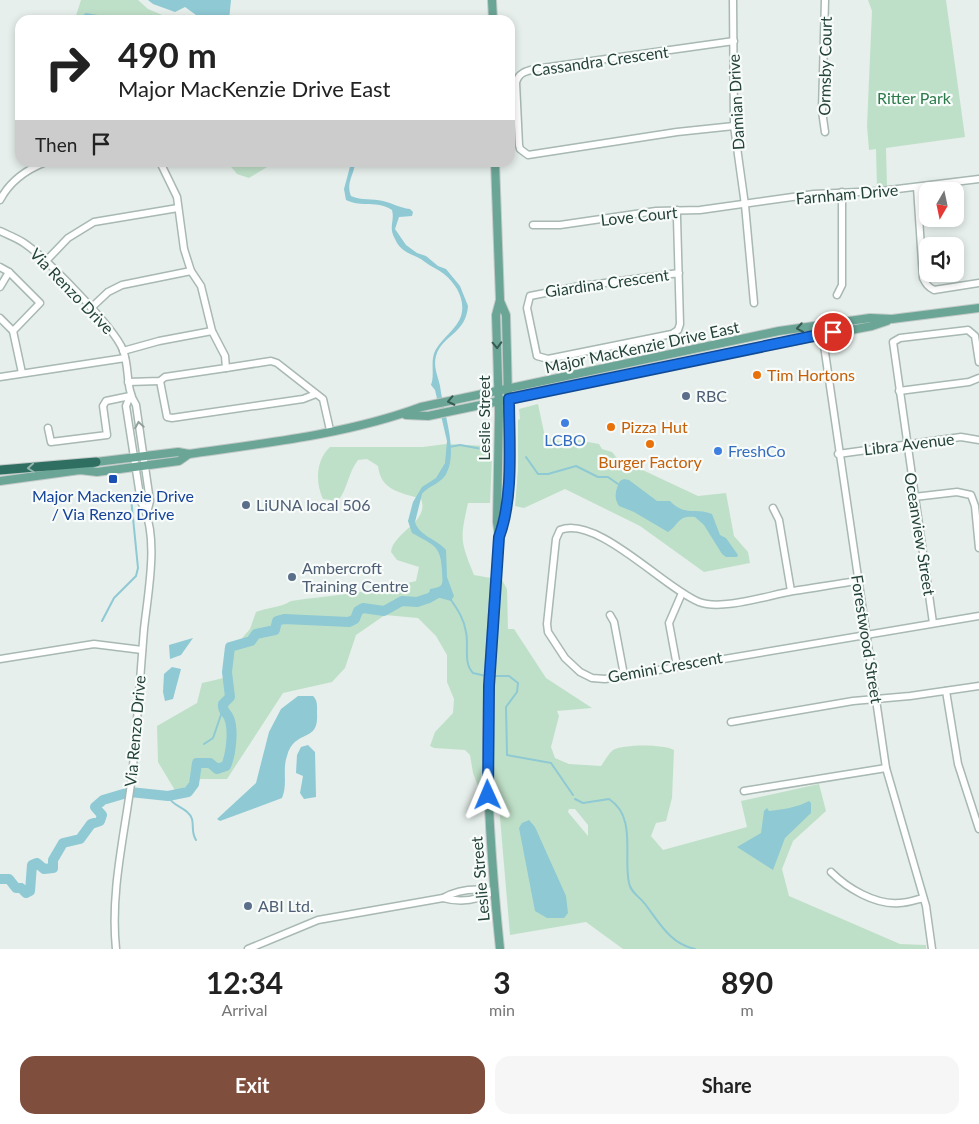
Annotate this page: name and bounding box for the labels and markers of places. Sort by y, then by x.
pin [812,311,854,353]
place label: Tim Hortons [767,365,855,384]
marker: Tim Hortons [751,369,763,381]
place label: RBC [696,386,727,405]
marker: RBC [680,390,692,402]
marker: LCBO [559,417,571,429]
place label: Pizza Hut [621,417,688,436]
marker: Pizza Hut [605,421,617,433]
place label: LCBO [544,430,586,449]
marker: Burger Factory [644,438,656,450]
place label: FreshCo [728,441,786,460]
marker: FreshCo [712,445,724,457]
place label: Burger Factory [598,452,702,471]
marker: Major Mackenzie Drive / Via Renzo Drive [107,473,119,485]
place label: Major Mackenzie Drive / Via Renzo Drive [32,486,194,523]
place label: LiUNA local 506 [256,495,370,514]
marker: LiUNA local 506 [240,499,252,511]
place label: Ambercroft Training Centre [302,558,409,595]
marker: Ambercroft Training Centre [286,571,298,583]
place label: ABI Ltd. [258,896,314,915]
marker: ABI Ltd. [242,900,254,912]

